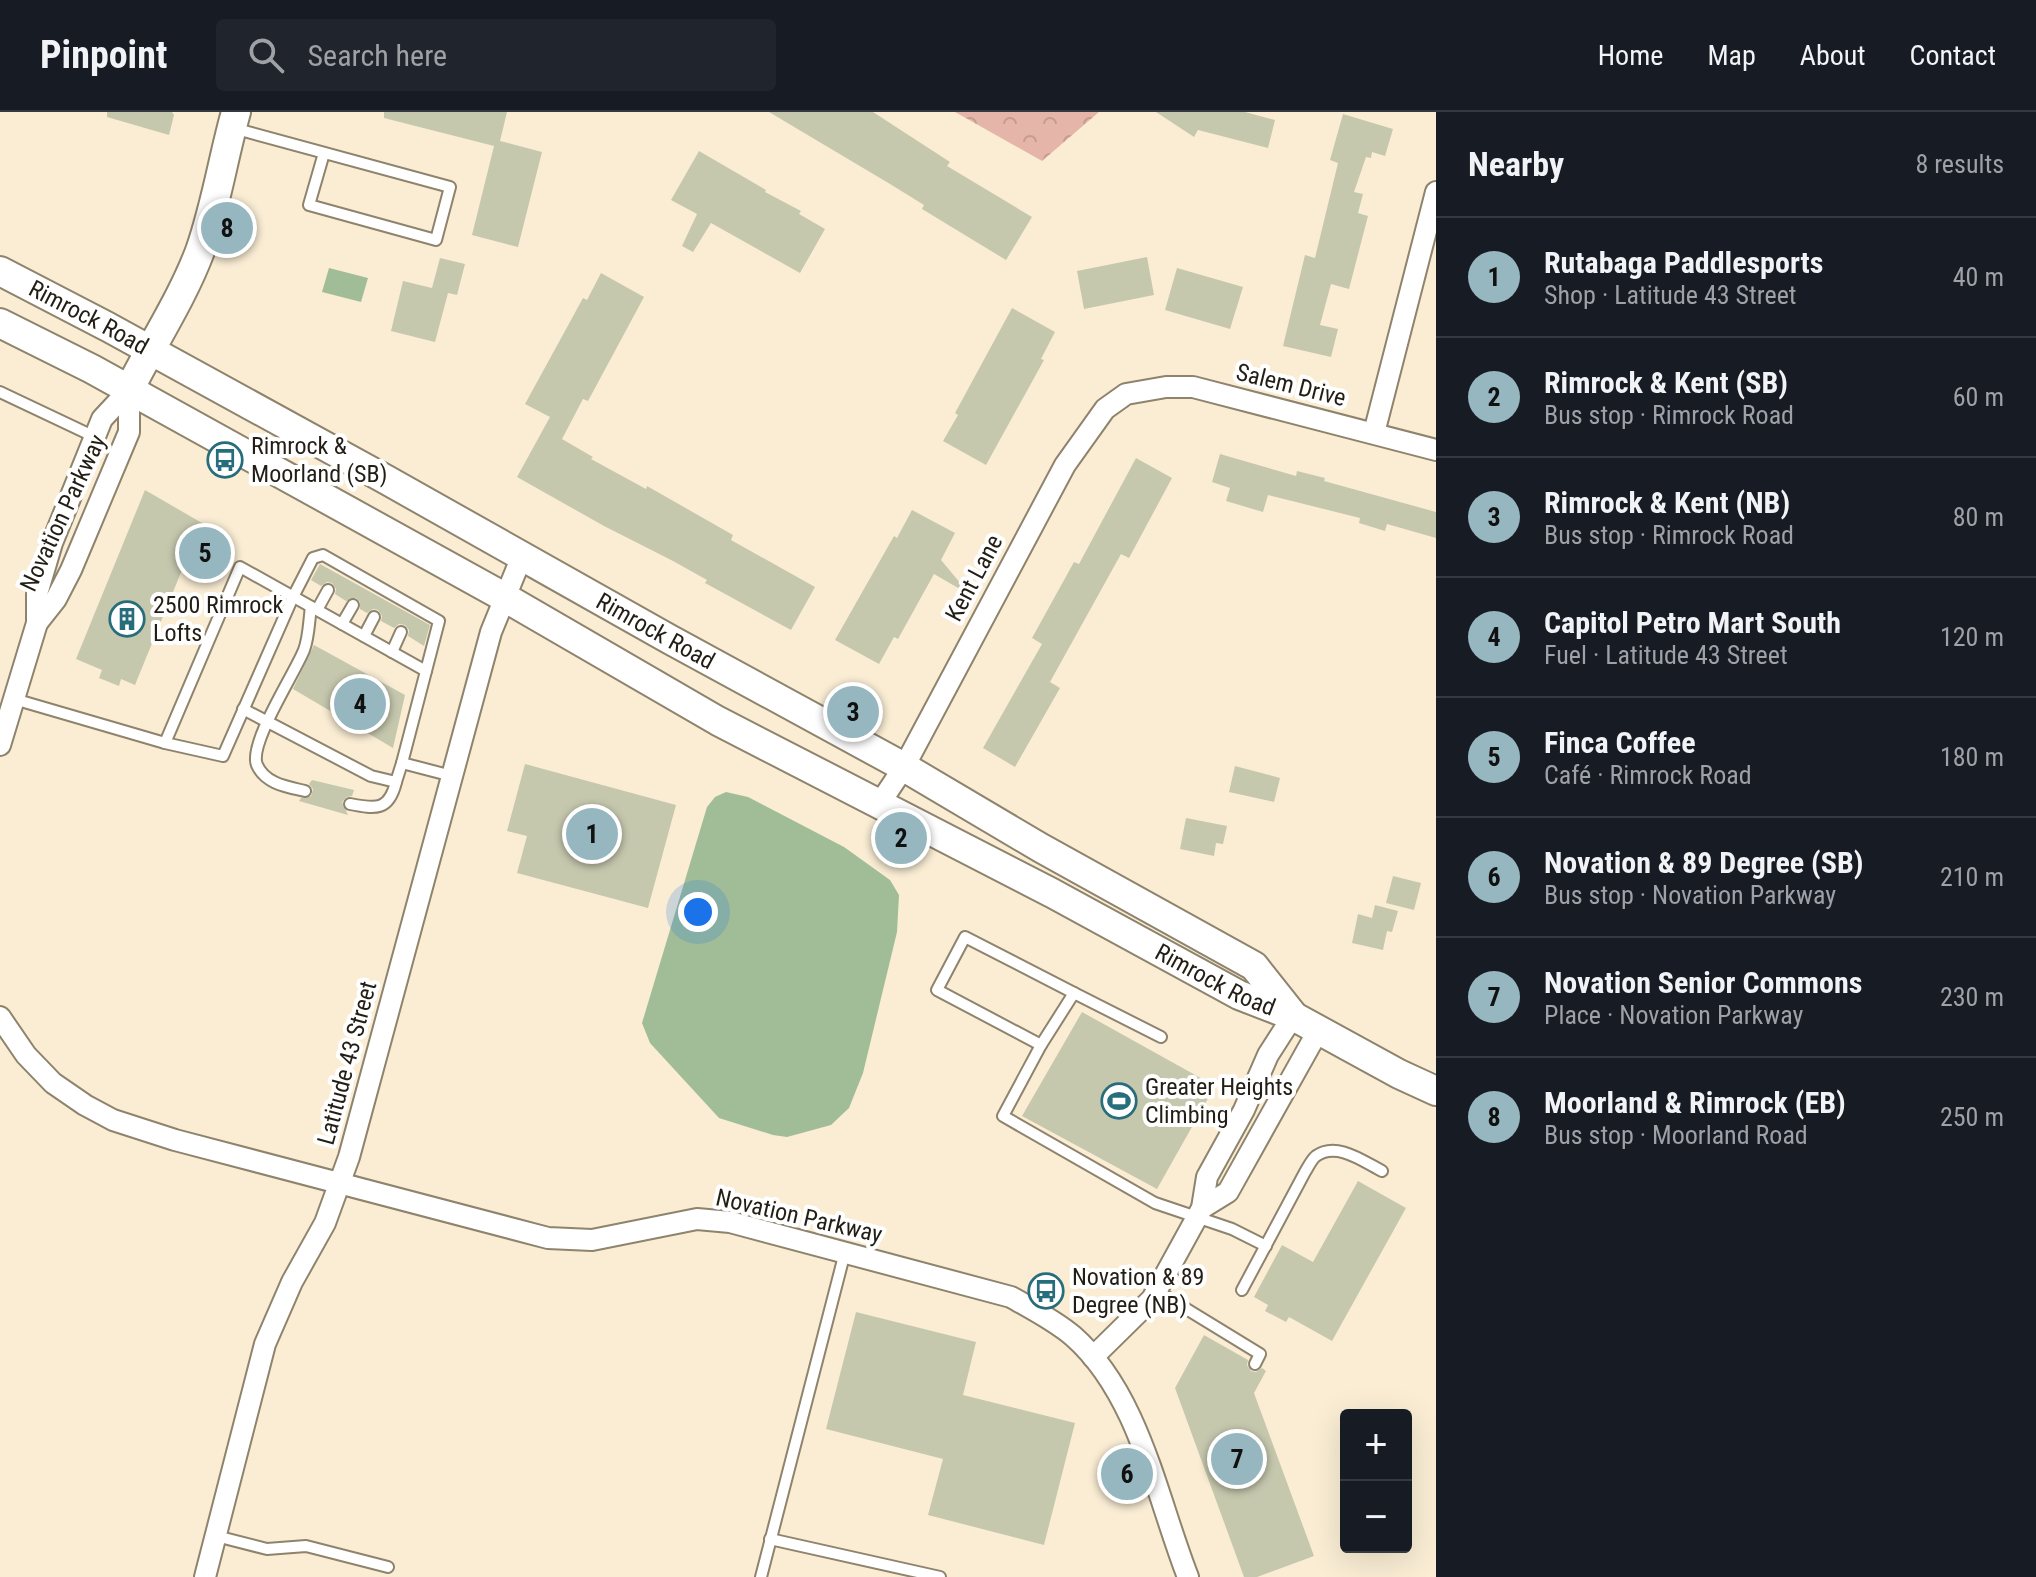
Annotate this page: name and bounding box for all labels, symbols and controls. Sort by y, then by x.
search box [216,19,776,91]
text: Pinpoint [40,33,168,77]
icon: search [244,33,288,77]
text: Search here [308,38,447,73]
text: Home [1598,39,1663,72]
text: Map [1707,39,1756,72]
text: About [1800,39,1866,72]
text: Contact [1910,39,1996,72]
text: Nearby [1468,144,1564,184]
text: 8 results [1915,149,2004,179]
pin: 8 [201,198,253,258]
text: Rutabaga Paddlesports [1544,245,1823,280]
text: 1 [1487,262,1501,292]
text: 40 m [1953,262,2004,292]
street label: Rimrock Road [24,274,153,360]
text: Shop · Latitude 43 Street [1544,280,1797,310]
street label: Salem Drive [1233,358,1349,412]
text: Rimrock & Kent (SB) [1544,365,1788,400]
text: 2 [1487,382,1501,412]
text: 60 m [1953,382,2004,412]
text: Bus stop · Rimrock Road [1544,400,1794,430]
street label: Novation Parkway [14,430,112,596]
place label: Rimrock & Moorland (SB) [251,432,387,488]
bus stop icon: Rimrock & Moorland (SB) [206,441,244,479]
text: Rimrock & Kent (NB) [1544,485,1790,520]
text: 3 [1487,502,1501,532]
text: 80 m [1953,502,2004,532]
text: Bus stop · Rimrock Road [1544,520,1794,550]
pin: 5 [179,523,231,583]
street label: Kent Lane [940,530,1008,626]
street label: Rimrock Road [591,587,720,675]
place label: 2500 Rimrock Lofts [153,591,283,647]
building icon: 2500 Rimrock Lofts [108,600,146,638]
text: Capitol Petro Mart South [1544,605,1841,640]
text: 4 [1487,622,1501,652]
text: 120 m [1940,622,2004,652]
text: Fuel · Latitude 43 Street [1544,640,1788,670]
pin: 4 [334,674,386,734]
pin: 3 [827,682,879,742]
text: Finca Coffee [1544,725,1696,760]
text: 5 [1487,742,1501,772]
text: 180 m [1940,742,2004,772]
text: Café · Rimrock Road [1544,760,1752,790]
pin: 1 [566,804,618,864]
pin: 2 [875,808,927,868]
text: Novation & 89 Degree (SB) [1544,845,1863,880]
text: 6 [1487,862,1501,892]
text: 210 m [1940,862,2004,892]
text: Bus stop · Novation Parkway [1544,880,1836,910]
your location [678,892,718,932]
street label: Rimrock Road [1150,938,1279,1022]
text: Novation Senior Commons [1544,965,1862,1000]
street label: Latitude 43 Street [312,978,382,1148]
text: 7 [1487,982,1501,1012]
text: 230 m [1940,982,2004,1012]
text: Place · Novation Parkway [1544,1000,1803,1030]
place label: Greater Heights Climbing [1145,1073,1293,1129]
sports icon: Greater Heights Climbing [1100,1082,1138,1120]
text: Moorland & Rimrock (EB) [1544,1085,1846,1120]
text: 8 [1487,1102,1501,1132]
text: 250 m [1940,1102,2004,1132]
text: Bus stop · Moorland Road [1544,1120,1808,1150]
street label: Novation Parkway [713,1183,885,1249]
place label: Novation & 89 Degree (NB) [1072,1263,1204,1319]
bus stop icon: Novation & 89 Degree (NB) [1027,1272,1065,1310]
map controls [1340,1409,1412,1553]
button: + [1340,1409,1412,1481]
pin: 7 [1211,1429,1263,1489]
pin: 6 [1101,1444,1153,1504]
button: − [1340,1481,1412,1553]

